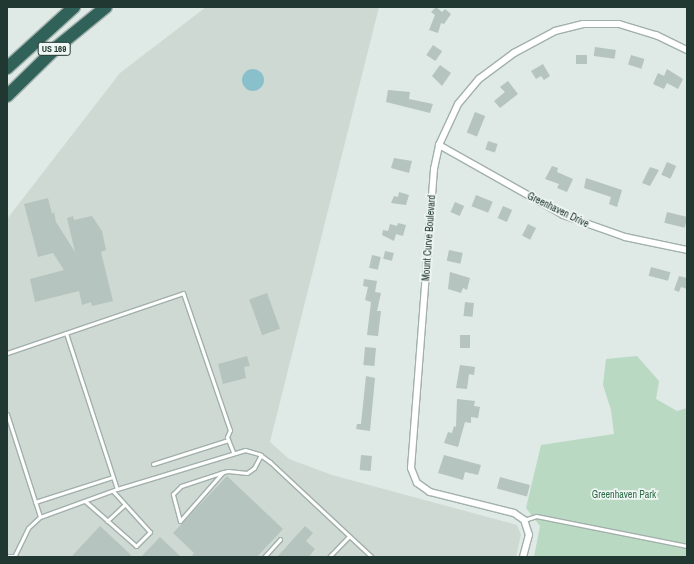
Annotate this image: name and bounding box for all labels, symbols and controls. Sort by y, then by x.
road number: US 169 [37,42,71,56]
street label: Greenhaven Drive [525,190,591,230]
street label: Mount Curve Boulevard [420,195,438,281]
park label: Greenhaven Park [592,489,656,501]

